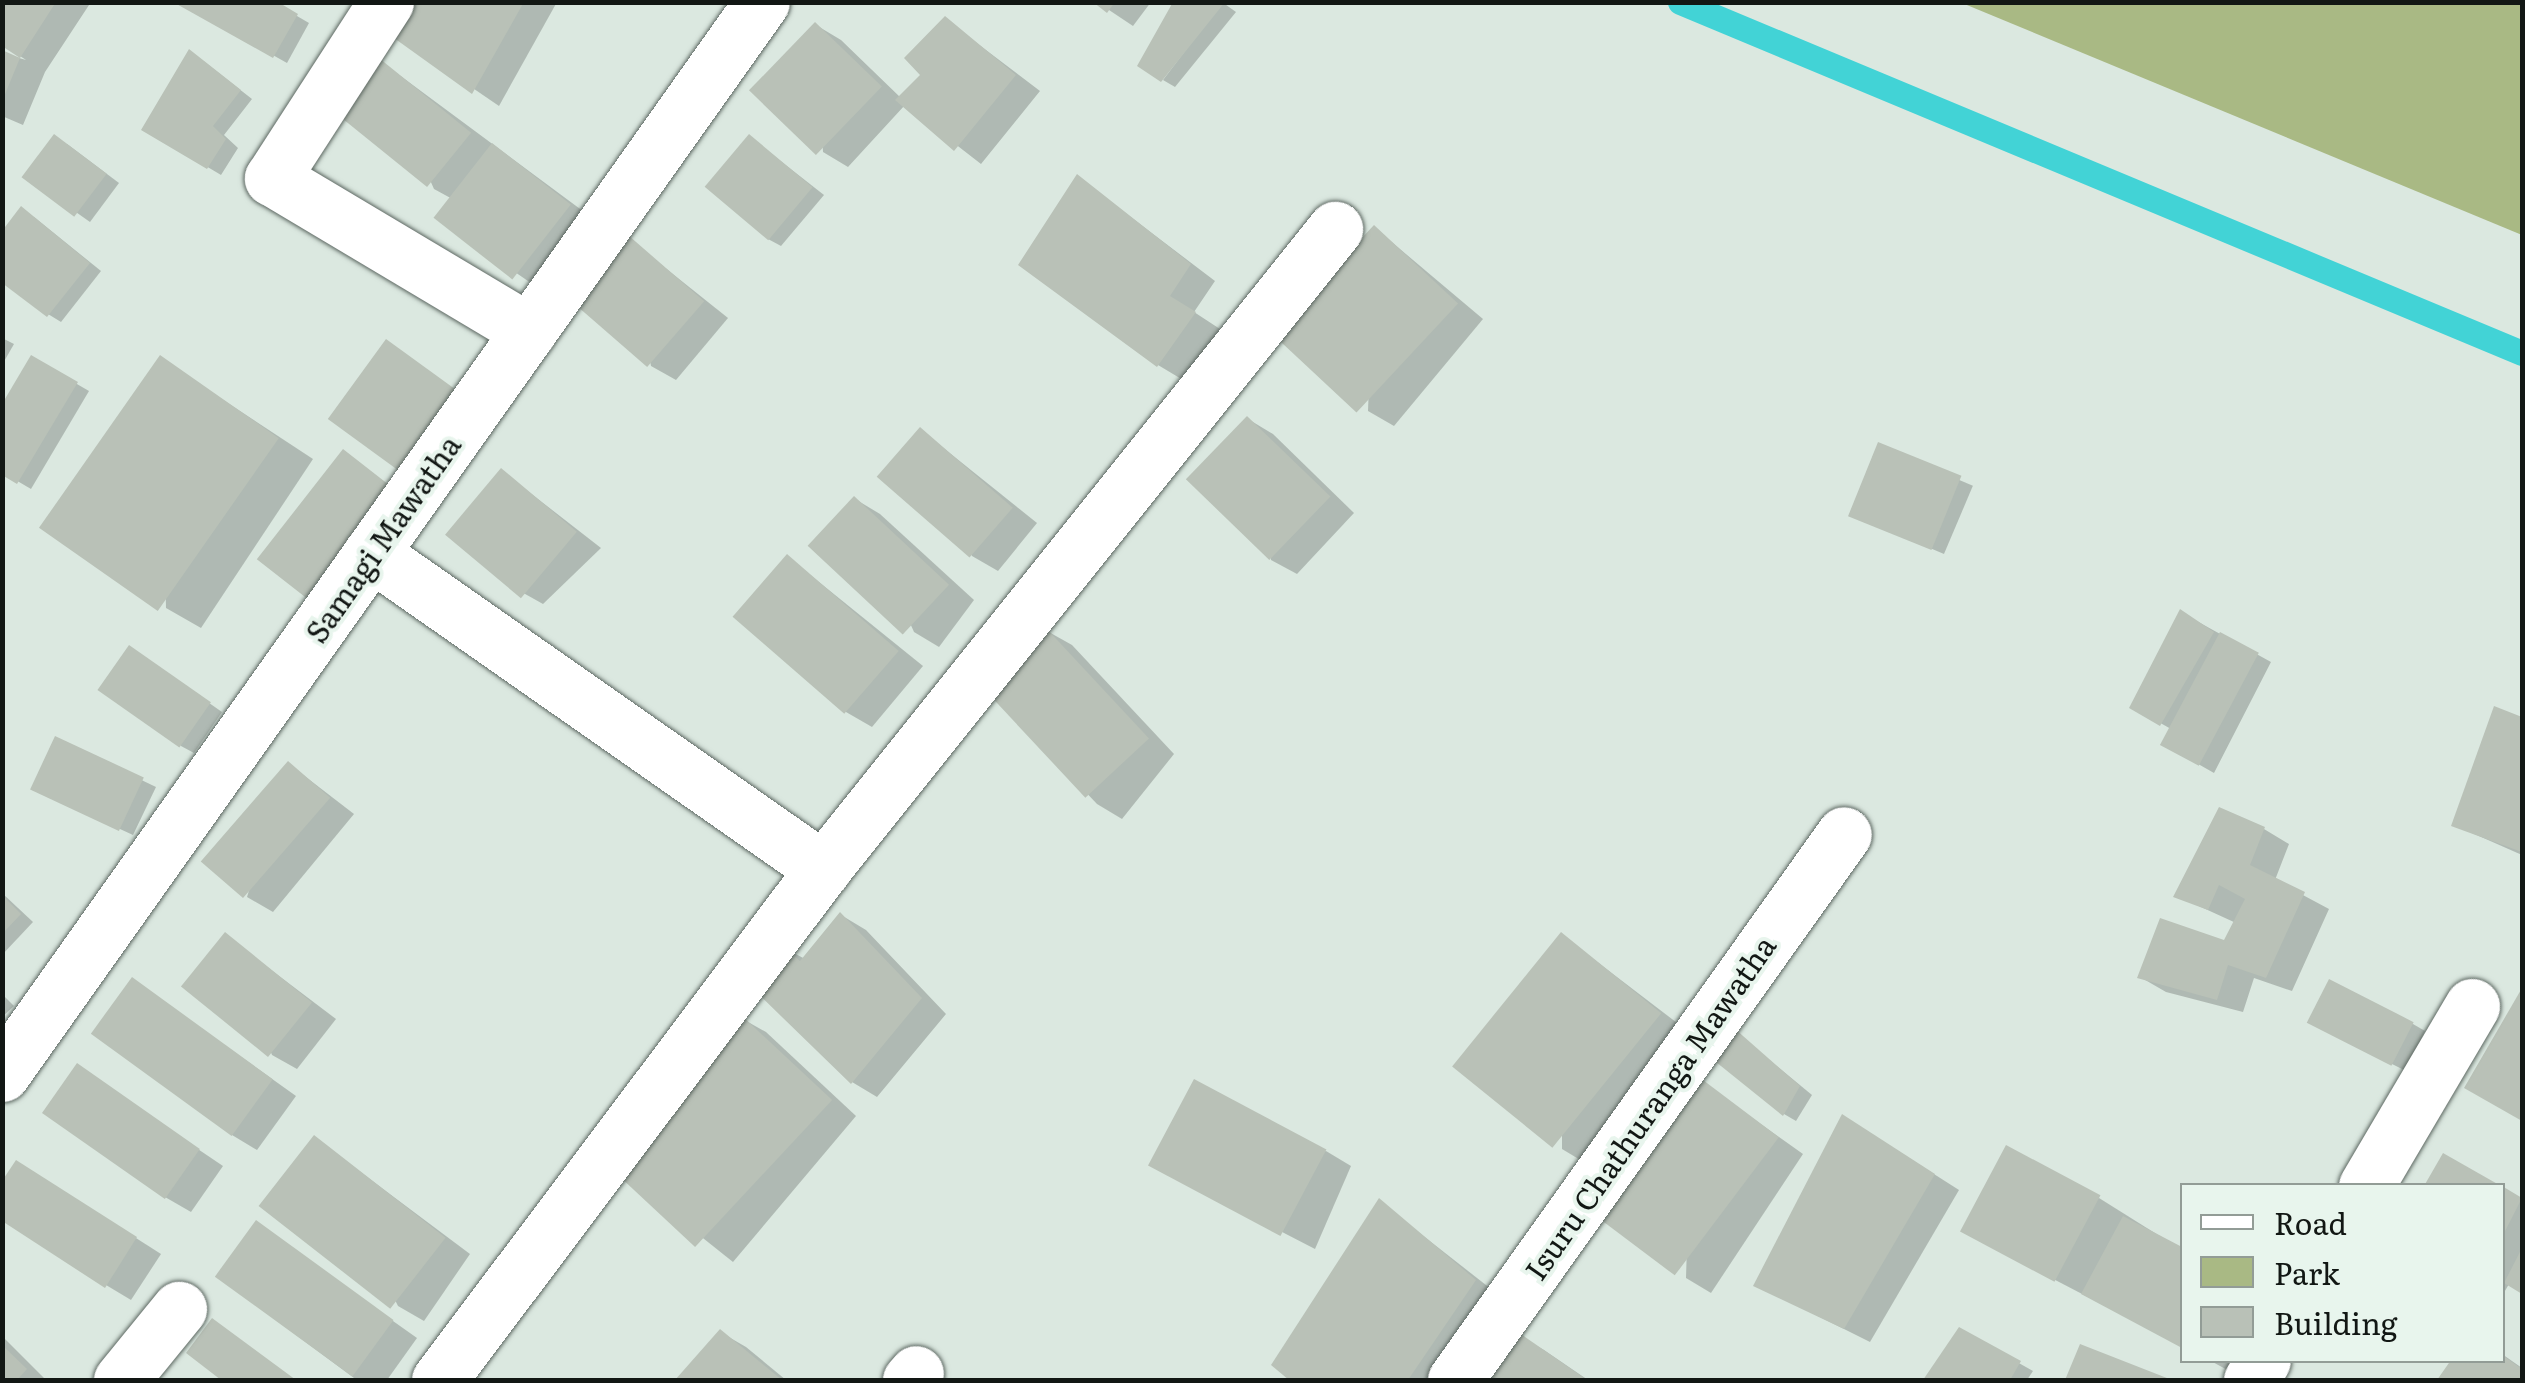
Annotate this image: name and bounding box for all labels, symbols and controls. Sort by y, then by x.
street label: Samagi Mawatha [297,427,467,649]
street label: Isuru Chathuranga Mawatha [1516,928,1782,1286]
legend [2180,1183,2505,1363]
text: Road [2274,1200,2347,1244]
text: Park [2274,1250,2340,1294]
text: Building [2274,1300,2398,1344]

